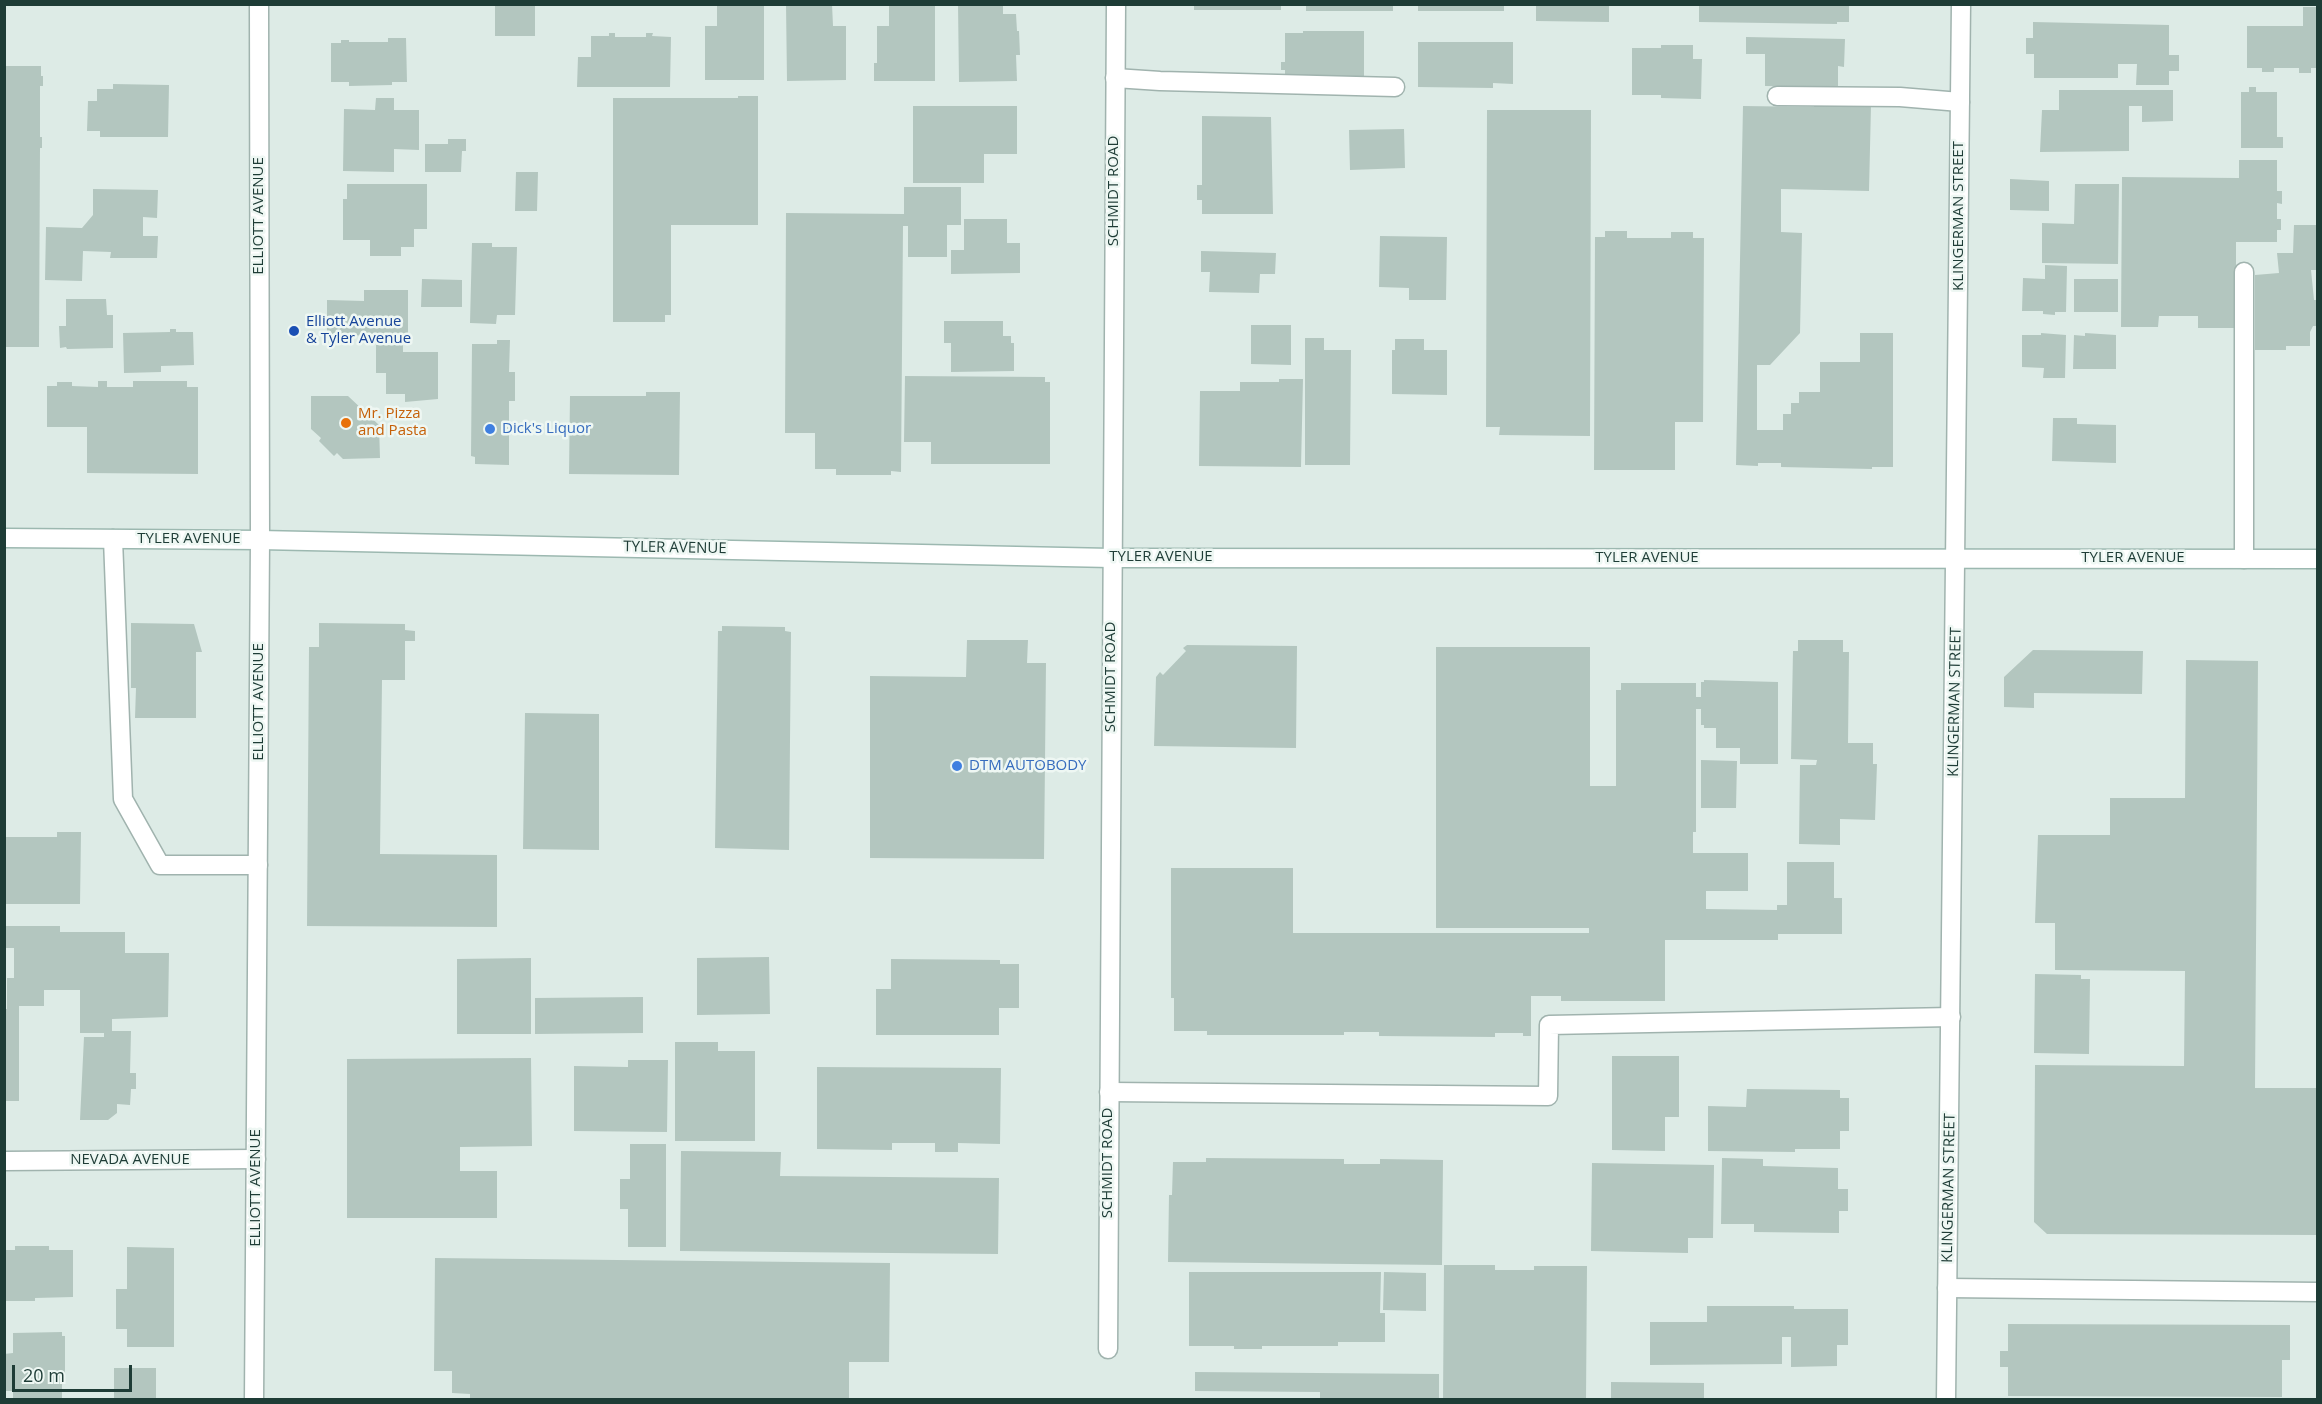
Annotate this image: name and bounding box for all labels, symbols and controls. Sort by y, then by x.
street label: SCHMIDT ROAD [1105,136,1123,246]
street label: KLINGERMAN STREET [1950,141,1968,291]
street label: ELLIOTT AVENUE [250,157,268,275]
place label: Elliott Avenue & Tyler Avenue [306,313,411,348]
marker: Elliott Avenue & Tyler Avenue [287,324,301,338]
place label: Mr. Pizza and Pasta [358,405,427,440]
marker: Mr. Pizza and Pasta [339,416,353,430]
place label: Dick's Liquor [502,420,591,438]
marker: Dick's Liquor [483,422,497,436]
street label: TYLER AVENUE [137,530,241,548]
street label: TYLER AVENUE [623,538,727,558]
street label: TYLER AVENUE [1109,548,1213,566]
street label: TYLER AVENUE [1595,549,1699,567]
street label: TYLER AVENUE [2081,549,2185,567]
street label: SCHMIDT ROAD [1102,622,1120,732]
street label: KLINGERMAN STREET [1945,627,1965,777]
street label: ELLIOTT AVENUE [250,643,268,761]
place label: DTM AUTOBODY [969,757,1087,775]
marker: DTM AUTOBODY [950,759,964,773]
street label: SCHMIDT ROAD [1099,1108,1117,1218]
street label: KLINGERMAN STREET [1939,1113,1959,1263]
street label: ELLIOTT AVENUE [247,1129,265,1247]
street label: NEVADA AVENUE [70,1151,190,1169]
scale bar [15,1353,135,1391]
text: 20 m [23,1363,65,1387]

